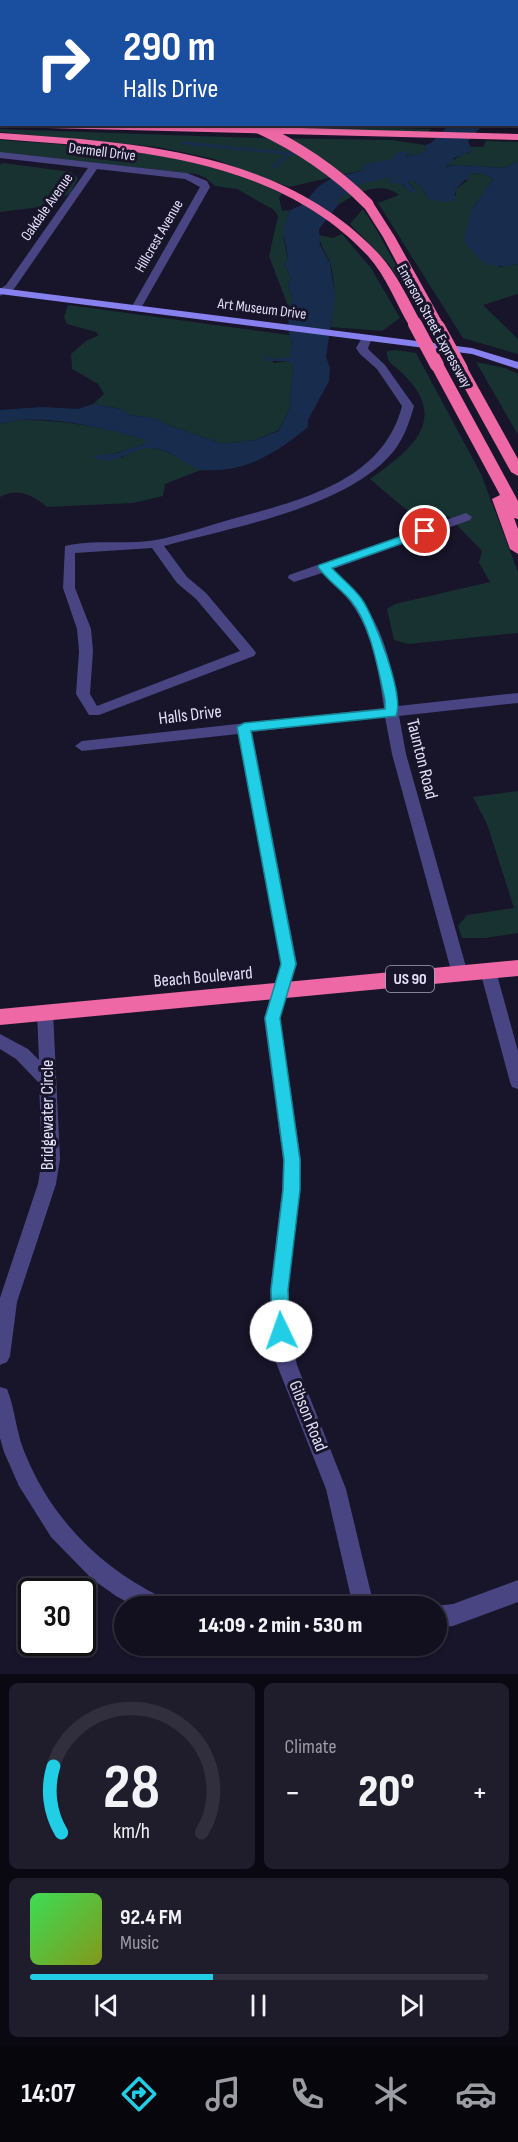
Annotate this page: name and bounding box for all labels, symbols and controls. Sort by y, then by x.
text: 290 m [123,22,216,73]
icon: right [24,24,102,102]
text: Halls Drive [123,73,218,105]
street label: Dermell Drive [67,138,137,166]
street label: Oakdale Avenue [17,169,77,245]
street label: Hillcrest Avenue [131,196,187,276]
street label: Emerson Street Expressway [392,261,476,391]
street label: Art Museum Drive [216,294,307,324]
pin [399,505,450,556]
icon: arrive [408,514,441,547]
street label: Halls Drive [157,701,223,729]
street label: Taunton Road [402,717,442,801]
street label: Beach Boulevard [153,962,253,992]
road number: US 90 [386,966,434,992]
street label: Bridgewater Circle [37,1060,58,1170]
position arrow [249,1299,313,1363]
street label: Gibson Road [284,1378,332,1454]
speed limit sign: 30 [18,1578,96,1656]
text: 14:09 · 2 min · 530 m [199,1612,362,1639]
text: Climate [285,1735,337,1759]
text: 28 [103,1751,160,1826]
text: 20° [358,1765,415,1820]
text: − [285,1773,301,1813]
text: + [472,1773,488,1813]
text: km/h [113,1819,150,1844]
text: 92.4 FM [120,1904,182,1931]
text: Music [120,1931,159,1955]
icon: previous [90,1989,123,2022]
icon: pause [242,1989,275,2022]
icon: next [395,1989,428,2022]
icon: directions [118,2073,160,2115]
icon: music [202,2073,244,2115]
icon: phone [286,2073,328,2115]
icon: climate [370,2073,412,2115]
icon: car [455,2073,497,2115]
text: 14:07 [21,2078,75,2110]

